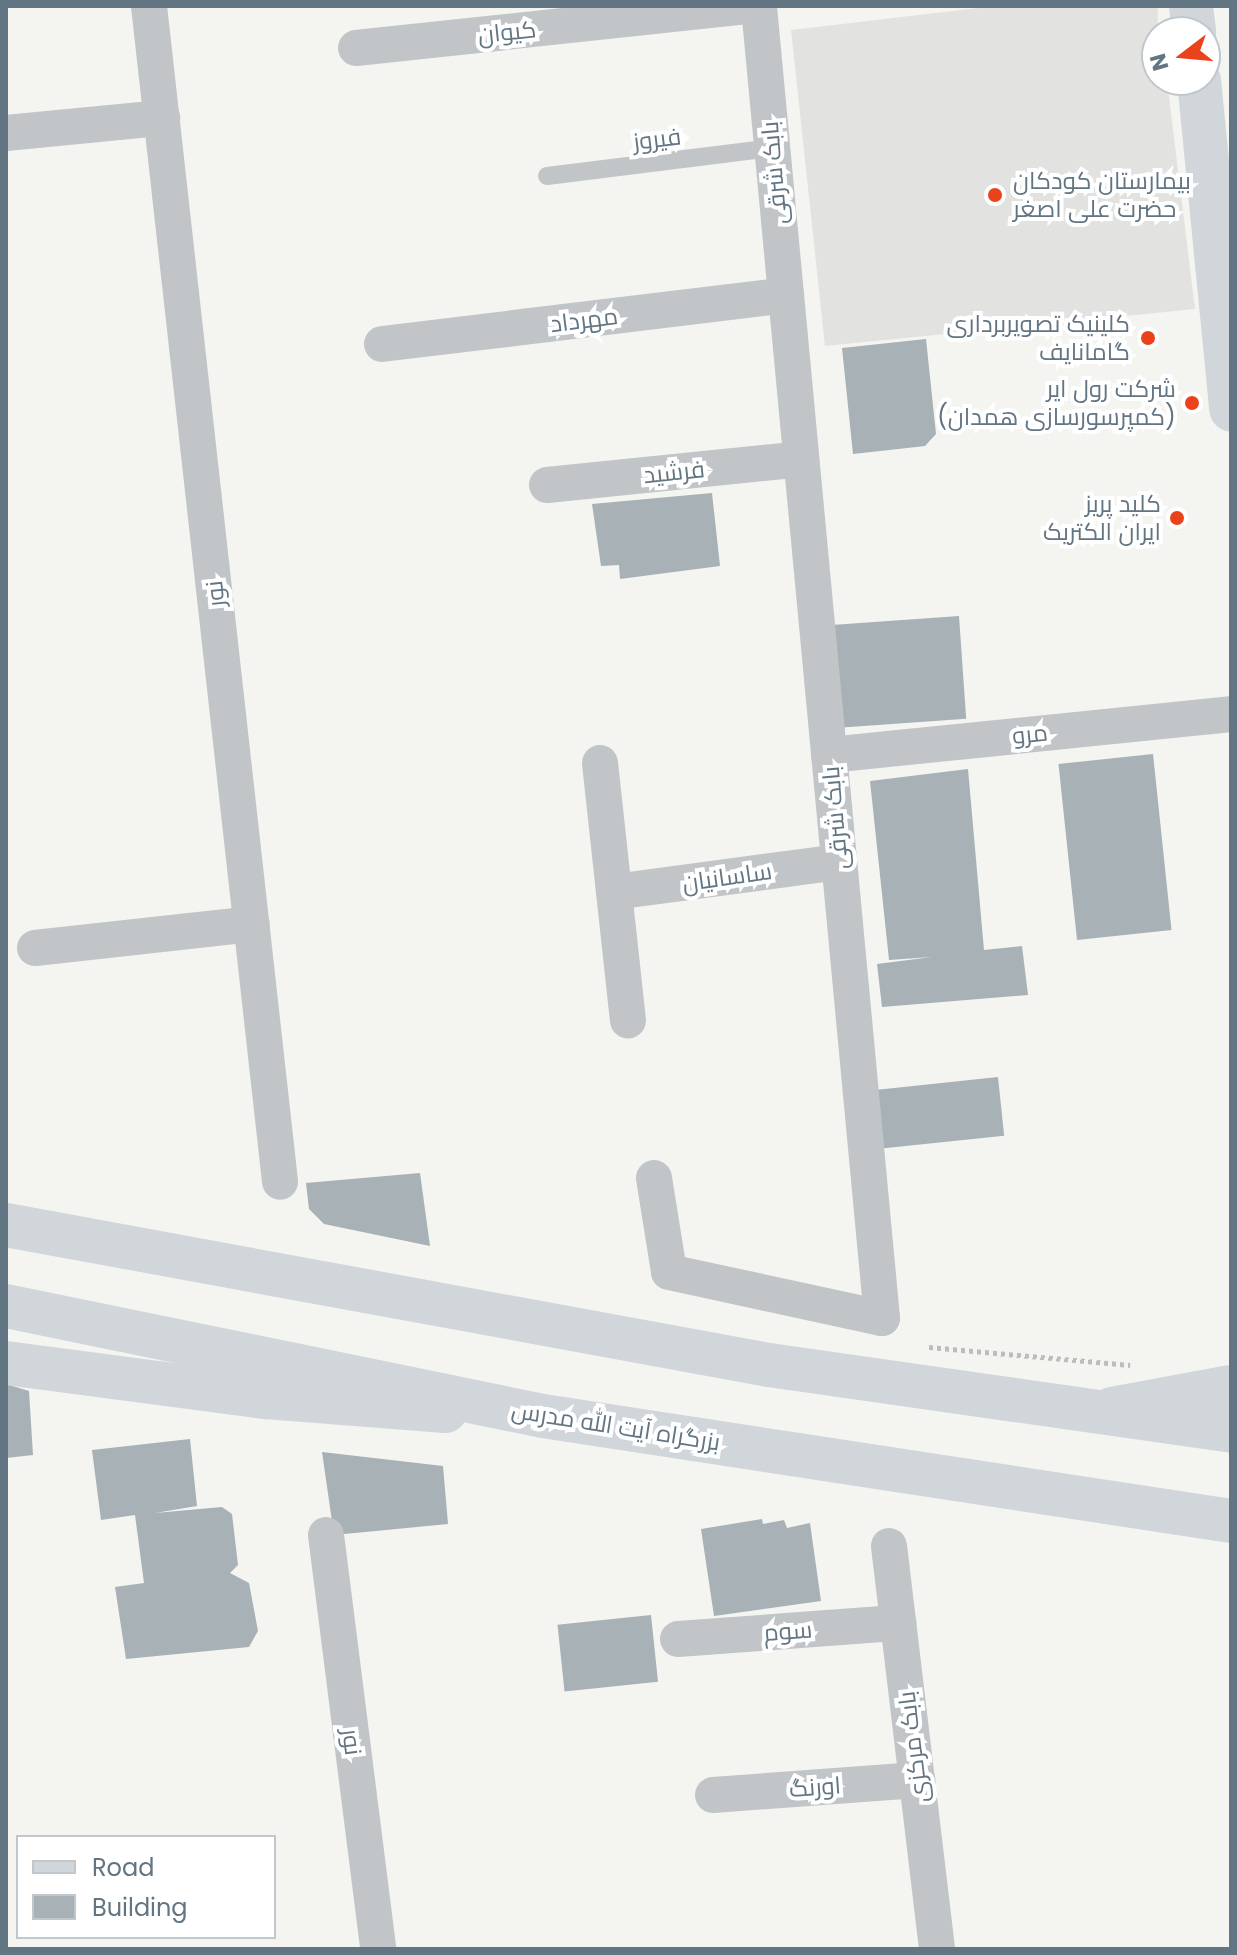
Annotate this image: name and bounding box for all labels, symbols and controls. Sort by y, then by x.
street label: کیوان [476,15,538,49]
north arrow [1141,16,1221,96]
text: N [1142,50,1177,74]
street label: بابک شرقی [755,120,793,226]
street label: فیروز [631,122,683,156]
place label: بیمارستان کودکان حضرت علی اصغر [1013,167,1191,223]
marker: بیمارستان کودکان حضرت علی اصغر [984,184,1006,206]
street label: مهرداد [548,302,620,338]
place label: کلینیک تصویربرداری گامانایف [947,310,1130,366]
marker: کلینیک تصویربرداری گامانایف [1137,327,1159,349]
place label: شرکت رول ایر (کمپرسورسازی همدان) [937,375,1176,431]
marker: شرکت رول ایر (کمپرسورسازی همدان) [1183,394,1201,412]
street label: فرشید [642,454,706,490]
place label: کلید پریز ایران الکتریک [1043,490,1161,546]
marker: کلید پریز ایران الکتریک [1168,509,1186,527]
street label: نور [199,579,231,609]
street label: مرو [1011,718,1049,750]
street label: بابک شرقی [816,765,854,871]
street label: ساسانیان [680,856,774,898]
street label: بزرگراه آیت الله مدرس [510,1395,722,1457]
street label: سوم [763,1615,813,1647]
street label: بابک مرکزی [892,1690,934,1804]
street label: نور [336,1727,368,1757]
street label: اورنگ [788,1771,842,1803]
legend [16,1835,276,1939]
text: Road [92,1851,154,1884]
text: Building [92,1891,188,1924]

